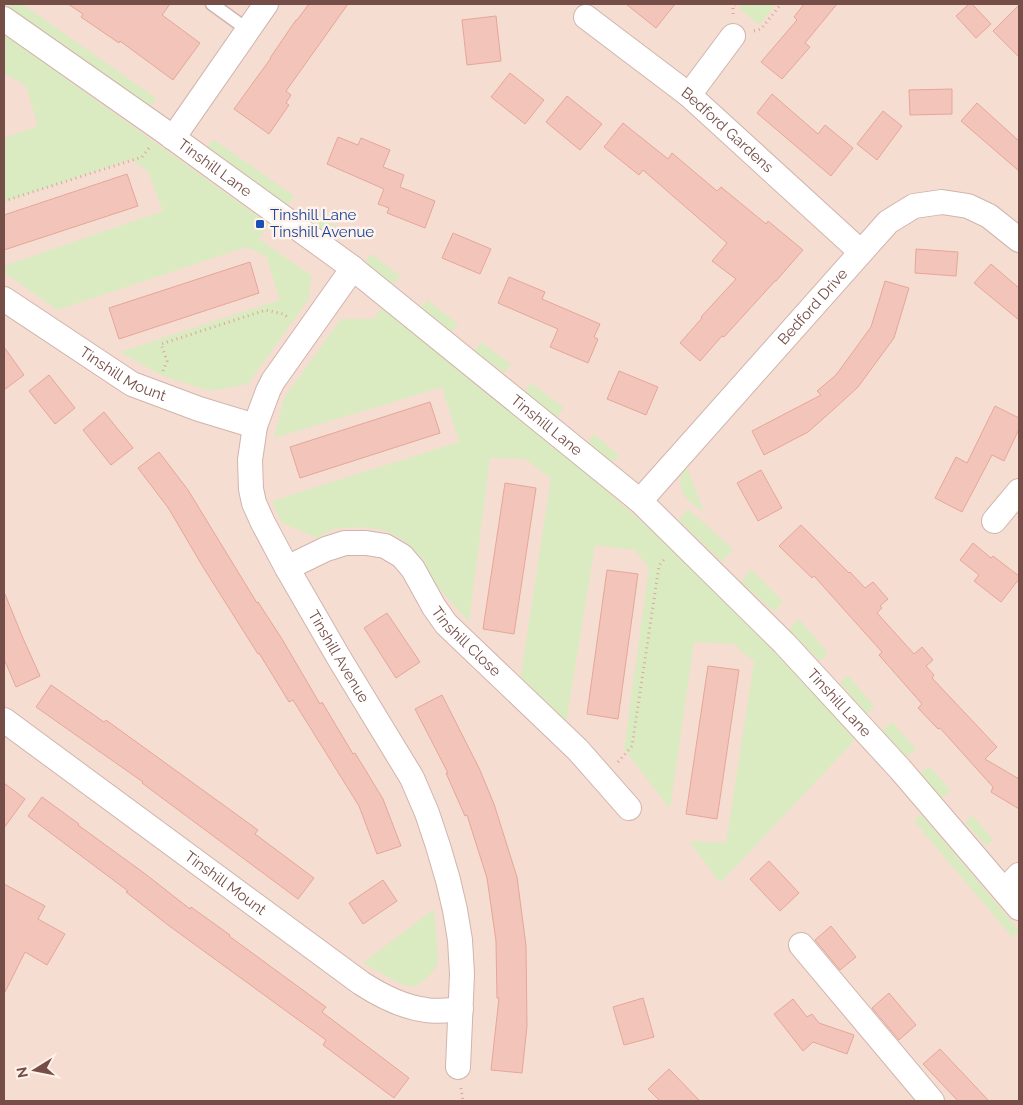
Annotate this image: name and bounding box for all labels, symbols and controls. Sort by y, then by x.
street label: Bedford Gardens [678,83,777,176]
street label: Tinshill Lane [174,135,255,201]
place label: Tinshill Lane Tinshill Avenue [270,206,374,241]
marker: Tinshill Lane Tinshill Avenue [254,218,266,230]
street label: Bedford Drive [774,265,851,348]
street label: Tinshill Mount [76,343,169,405]
street label: Tinshill Lane [507,391,586,460]
street label: Tinshill Close [428,603,505,680]
street label: Tinshill Avenue [304,607,373,706]
street label: Tinshill Lane [803,665,875,741]
street label: Tinshill Mount [181,847,270,919]
north arrow [10,1045,60,1095]
text: N [13,1066,31,1079]

